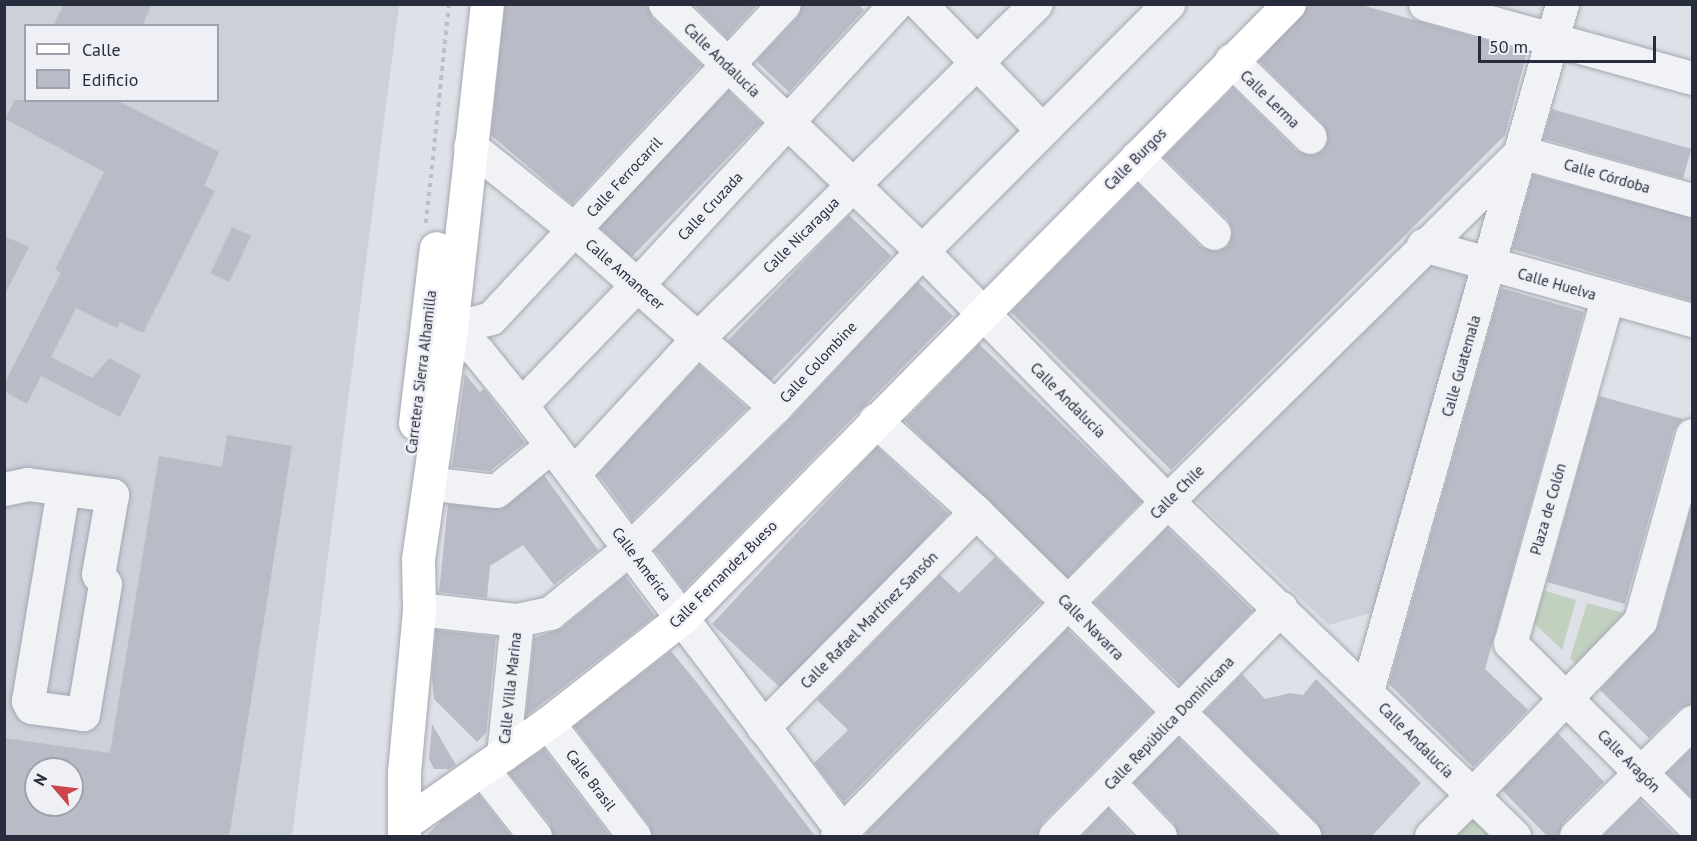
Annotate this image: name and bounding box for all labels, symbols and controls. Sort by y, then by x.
street label: Calle Andalucía [680,19,764,101]
legend [24,24,219,102]
scale bar [1481,24,1660,62]
text: 50 m [1489,35,1528,58]
text: Calle [82,38,121,61]
street label: Calle Lerma [1237,66,1303,132]
text: Edificio [82,68,138,91]
street label: Calle Burgos [1100,124,1170,194]
street label: Calle Ferrocarril [582,133,666,221]
street label: Calle Córdoba [1562,155,1652,197]
street label: Calle Cruzada [674,168,746,244]
street label: Calle Nicaragua [759,193,843,277]
street label: Calle Amanecer [582,235,668,313]
street label: Calle Huelva [1516,264,1598,304]
street label: Carretera Sierra Alhamilla [402,289,440,455]
street label: Calle Guatemala [1438,313,1484,419]
street label: Calle Colombine [776,318,860,406]
street label: Calle Andalucía [1027,359,1109,441]
street label: Calle Chile [1146,461,1208,523]
street label: Plaza de Colón [1526,461,1570,557]
street label: Calle Fernandez Bueso [665,516,781,632]
street label: Calle América [608,523,676,605]
street label: Calle Rafael Martínez Sansón [796,547,942,693]
street label: Calle Navarra [1054,590,1128,664]
street label: Calle Villa Marina [495,631,525,745]
street label: Calle República Dominicana [1100,652,1238,794]
street label: Calle Andalucía [1375,699,1457,781]
street label: Calle Aragón [1594,726,1664,796]
street label: Calle Brasil [562,746,620,814]
north arrow [24,757,84,817]
text: N [29,770,51,789]

